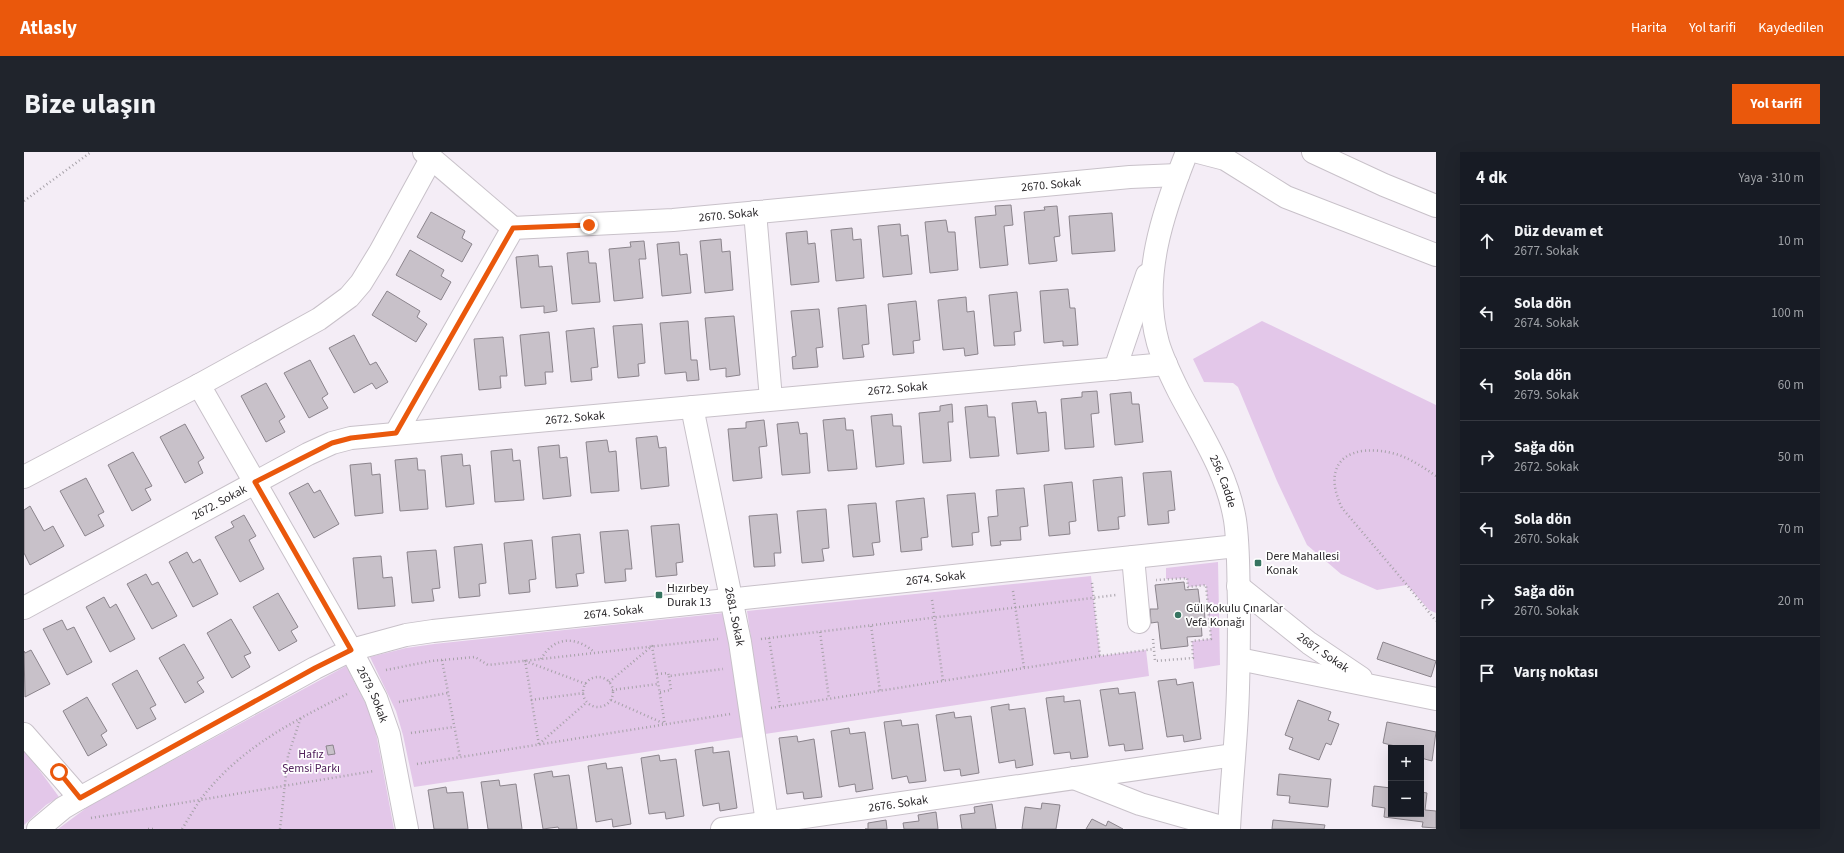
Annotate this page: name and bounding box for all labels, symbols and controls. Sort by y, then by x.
text: Atlasly [20,15,77,42]
text: Harita [1631,18,1667,38]
text: Yol tarifi [1689,18,1736,38]
text: Kaydedilen [1758,18,1824,38]
text: Bize ulaşın [24,84,156,124]
button: Yol tarifi [1732,84,1820,124]
text: 4 dk [1476,166,1507,190]
text: Yaya · 310 m [1739,169,1804,187]
street label: 2670. Sokak [1020,173,1082,196]
street label: 2670. Sokak [698,203,759,226]
route end [580,216,598,234]
text: Düz devam et [1514,221,1603,242]
icon: ahead [1476,230,1498,252]
text: 10 m [1778,232,1804,250]
text: 2677. Sokak [1514,242,1579,260]
text: Sola dön [1514,293,1571,314]
icon: left [1476,302,1498,324]
text: 100 m [1771,304,1804,322]
text: 2674. Sokak [1514,314,1579,332]
text: Sola dön [1514,365,1571,386]
icon: left [1476,374,1498,396]
text: 60 m [1778,376,1804,394]
street label: 2672. Sokak [867,377,928,400]
text: 2679. Sokak [1514,386,1579,404]
street label: 2672. Sokak [544,406,606,429]
text: Sağa dön [1514,437,1574,458]
icon: right [1476,446,1498,468]
text: 50 m [1778,448,1804,466]
street label: 256. Cadde [1205,452,1241,510]
text: 2672. Sokak [1514,458,1579,476]
street label: 2672. Sokak [189,480,250,524]
text: Sola dön [1514,509,1571,530]
icon: left [1476,518,1498,540]
text: 70 m [1778,520,1804,538]
text: 2670. Sokak [1514,530,1579,548]
place label: Dere Mahallesi Konak [1266,548,1339,579]
marker: Dere Mahallesi Konak [1253,558,1263,568]
street label: 2674. Sokak [905,566,967,589]
place label: Hızırbey Durak 13 [667,580,711,611]
text: Sağa dön [1514,581,1574,602]
street label: 2681. Sokak [720,586,749,647]
marker: Hızırbey Durak 13 [654,590,664,600]
icon: right [1476,590,1498,612]
text: 20 m [1778,592,1804,610]
street label: 2674. Sokak [583,600,644,624]
place label: Gül Kokulu Çınarlar Vefa Konağı [1186,600,1284,631]
text: 2670. Sokak [1514,602,1579,620]
marker: Gül Kokulu Çınarlar Vefa Konağı [1173,610,1183,620]
street label: 2687. Sokak [1293,628,1353,676]
icon: arrive [1476,662,1498,684]
text: Varış noktası [1514,662,1598,683]
street label: 2679. Sokak [352,663,392,725]
map controls [1388,745,1424,817]
button: + [1388,745,1424,781]
park label: Hafız Şemsi Parkı [282,746,340,777]
route start [50,763,68,781]
button: − [1388,781,1424,817]
street label: 2676. Sokak [867,791,929,816]

